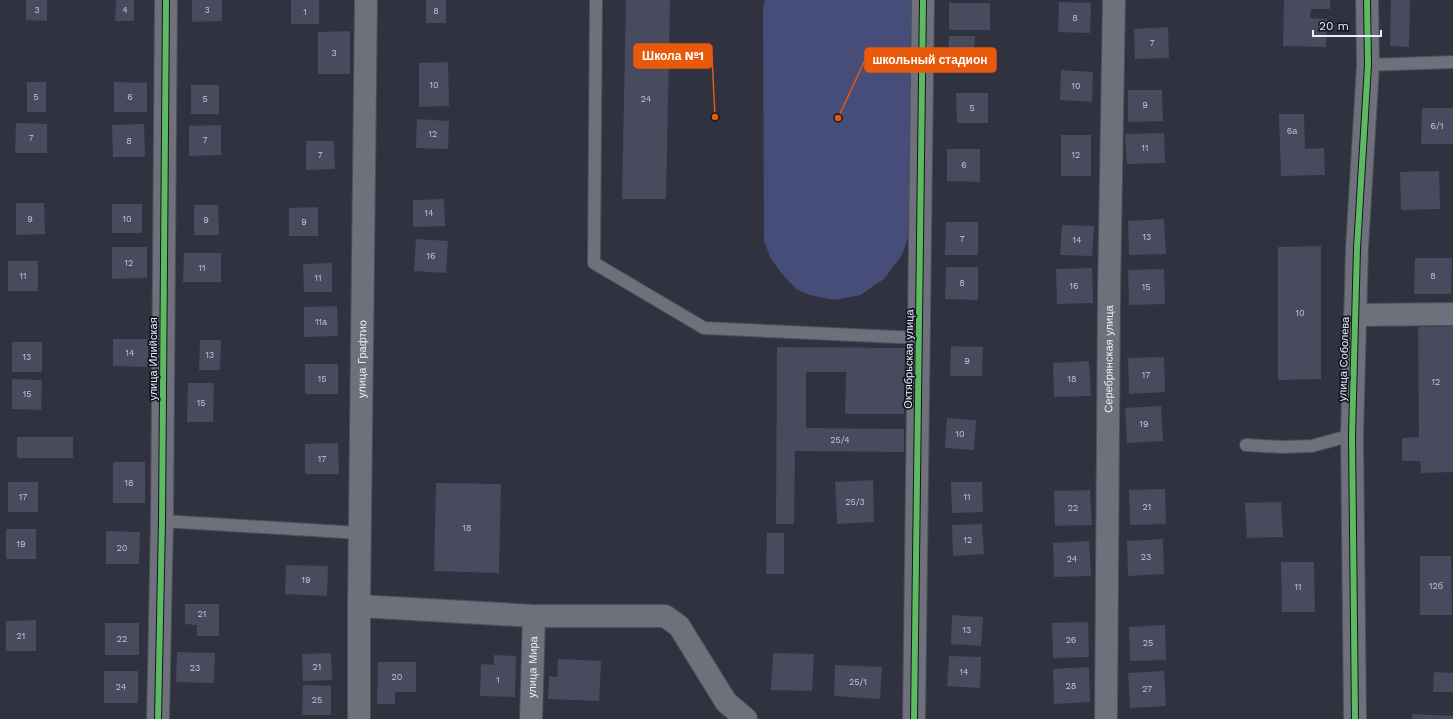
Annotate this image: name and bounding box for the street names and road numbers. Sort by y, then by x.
street label: Серебрянская улица [1102,304,1115,413]
street label: Октябрьская улица [902,308,916,409]
street label: улица Соболева [1336,316,1352,402]
street label: улица Илийская [147,317,160,401]
street label: улица Графтио [355,320,369,398]
street label: улица Мира [525,635,540,698]

